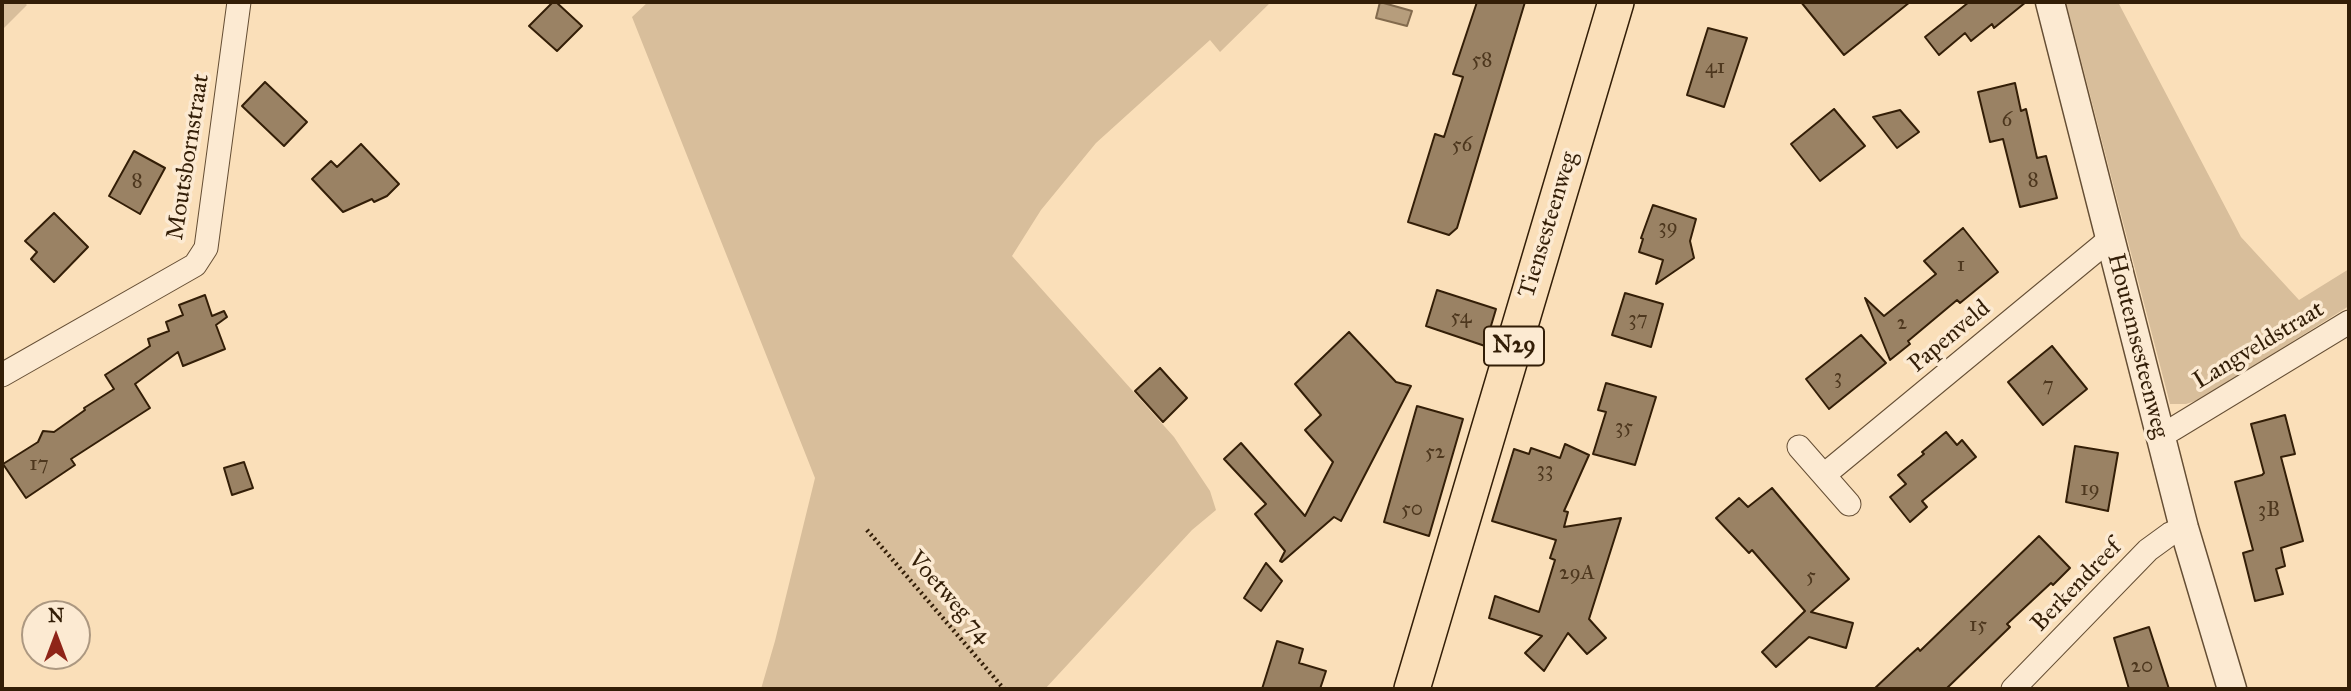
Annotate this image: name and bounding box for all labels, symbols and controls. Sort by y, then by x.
house number: 58 [1472,48,1492,74]
house number: 41 [1705,55,1725,81]
street label: Moutsbornstraat [162,72,216,242]
house number: 6 [2002,108,2012,134]
house number: 56 [1452,133,1472,159]
street label: Tiensesteenweg [1513,148,1585,302]
house number: 8 [2027,168,2039,194]
house number: 8 [131,169,143,195]
house number: 39 [1658,215,1678,241]
street label: Houtemsesteenweg [2100,251,2174,441]
house number: 1 [1957,253,1965,279]
street label: Papenveld [1903,295,1997,379]
street label: Langveldstraat [2188,296,2330,396]
house number: 54 [1451,305,1471,331]
house number: 37 [1628,307,1648,333]
house number: 2 [1897,311,1907,337]
road number: N29 [1484,326,1544,366]
house number: 3 [1834,365,1842,391]
house number: 7 [2042,373,2054,399]
house number: 35 [1615,415,1633,441]
house number: 52 [1425,440,1445,466]
house number: 17 [29,452,49,478]
house number: 33 [1537,458,1553,484]
house number: 19 [2080,477,2100,503]
house number: 50 [1401,497,1423,523]
house number: 3B [2258,498,2280,524]
street label: Berkendreef [2026,534,2128,638]
street label: Voetweg 74 [901,546,997,650]
house number: 29A [1559,561,1595,587]
house number: 5 [1806,564,1816,590]
north arrow [21,600,91,670]
text: N [48,604,64,627]
house number: 15 [1969,613,1987,639]
house number: 20 [2131,654,2153,680]

